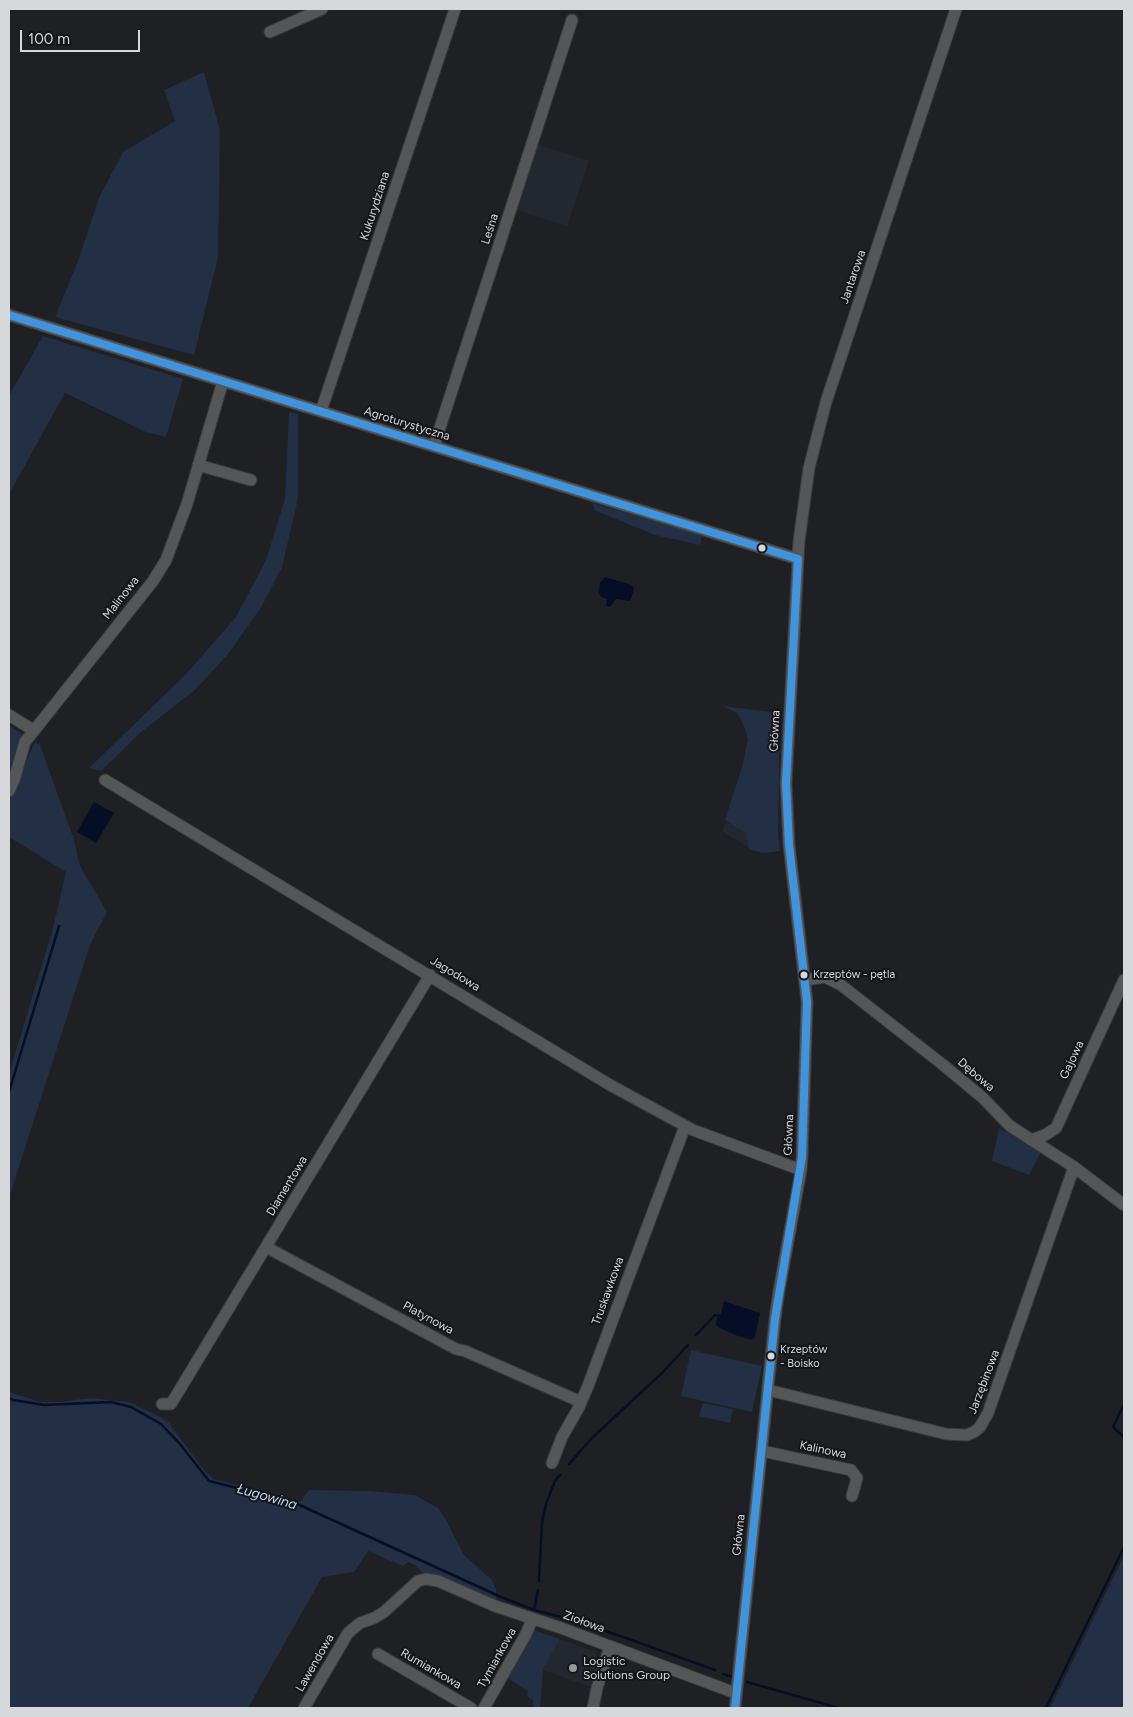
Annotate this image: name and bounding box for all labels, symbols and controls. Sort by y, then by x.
scale bar [22,20,142,52]
text: 100 m [28,30,70,48]
street label: Kukurydziana [357,170,393,242]
street label: Leśna [478,212,502,246]
street label: Jantarowa [837,248,869,306]
street label: Agroturystyczna [362,404,452,444]
unlabelled marker [757,543,767,553]
street label: Malinowa [100,574,142,622]
street label: Główna [767,710,783,752]
street label: Jagodowa [427,954,483,994]
place label: Krzeptów - pętla [813,968,895,982]
marker: Krzeptów - pętla [799,970,809,980]
street label: Gajowa [1057,1039,1087,1081]
street label: Dębowa [955,1055,997,1095]
street label: Główna [781,1114,797,1156]
street label: Diamentowa [263,1153,311,1219]
street label: Truskawkowa [589,1255,627,1327]
street label: Platynowa [400,1299,456,1337]
place label: Krzeptów - Boisko [780,1343,827,1369]
street label: Jarzębinowa [965,1348,1003,1416]
marker: Krzeptów - Boisko [766,1351,776,1361]
street label: Kalinowa [798,1438,848,1462]
water label: Ługowina [235,1480,299,1514]
street label: Główna [730,1514,748,1556]
street label: Ziołowa [561,1608,607,1636]
street label: Tymiankowa [475,1625,519,1691]
street label: Lawendowa [293,1632,337,1694]
street label: Rumiankowa [398,1646,464,1692]
place label: Logistic Solutions Group [583,1654,670,1682]
marker: Logistic Solutions Group [567,1662,579,1674]

